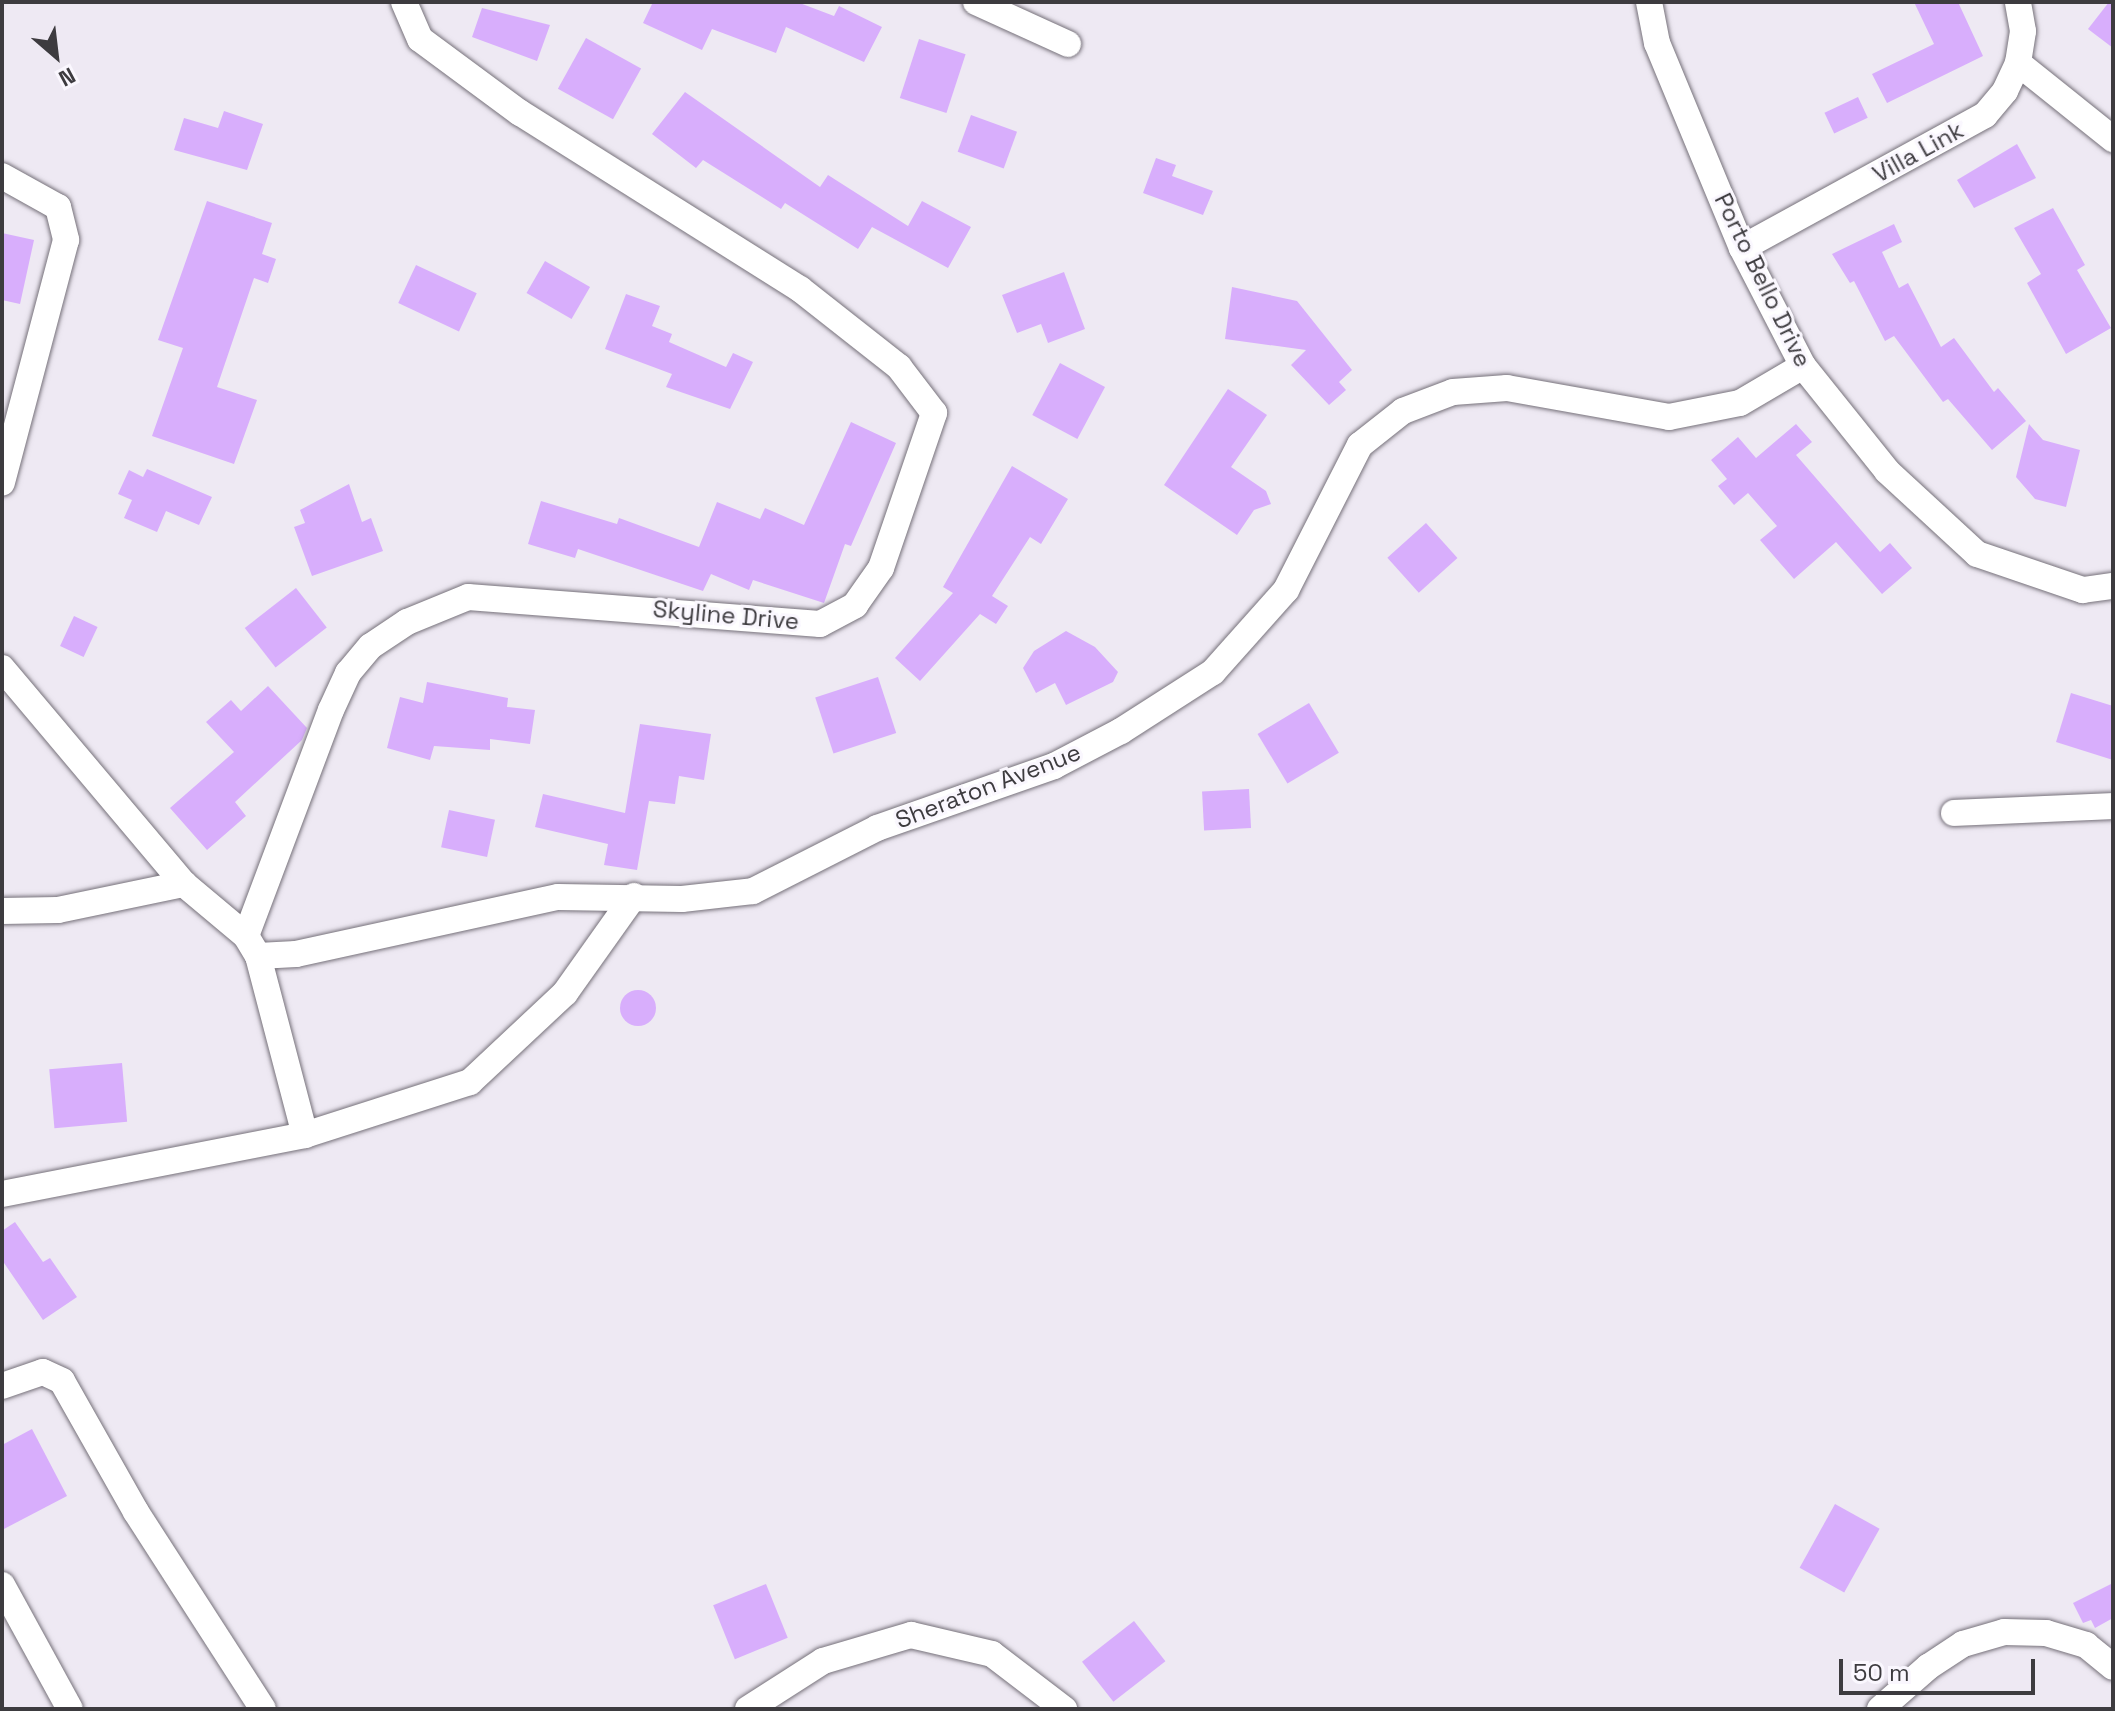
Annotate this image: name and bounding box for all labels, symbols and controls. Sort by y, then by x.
north arrow [16,16,96,96]
text: N [54,61,80,93]
street label: Villa Link [1868,115,1968,189]
street label: Porto Bello Drive [1708,188,1818,372]
street label: Skyline Drive [652,594,800,636]
street label: Sheraton Avenue [891,737,1085,835]
scale bar [1843,1643,2039,1693]
text: 50 m [1853,1657,1910,1688]

